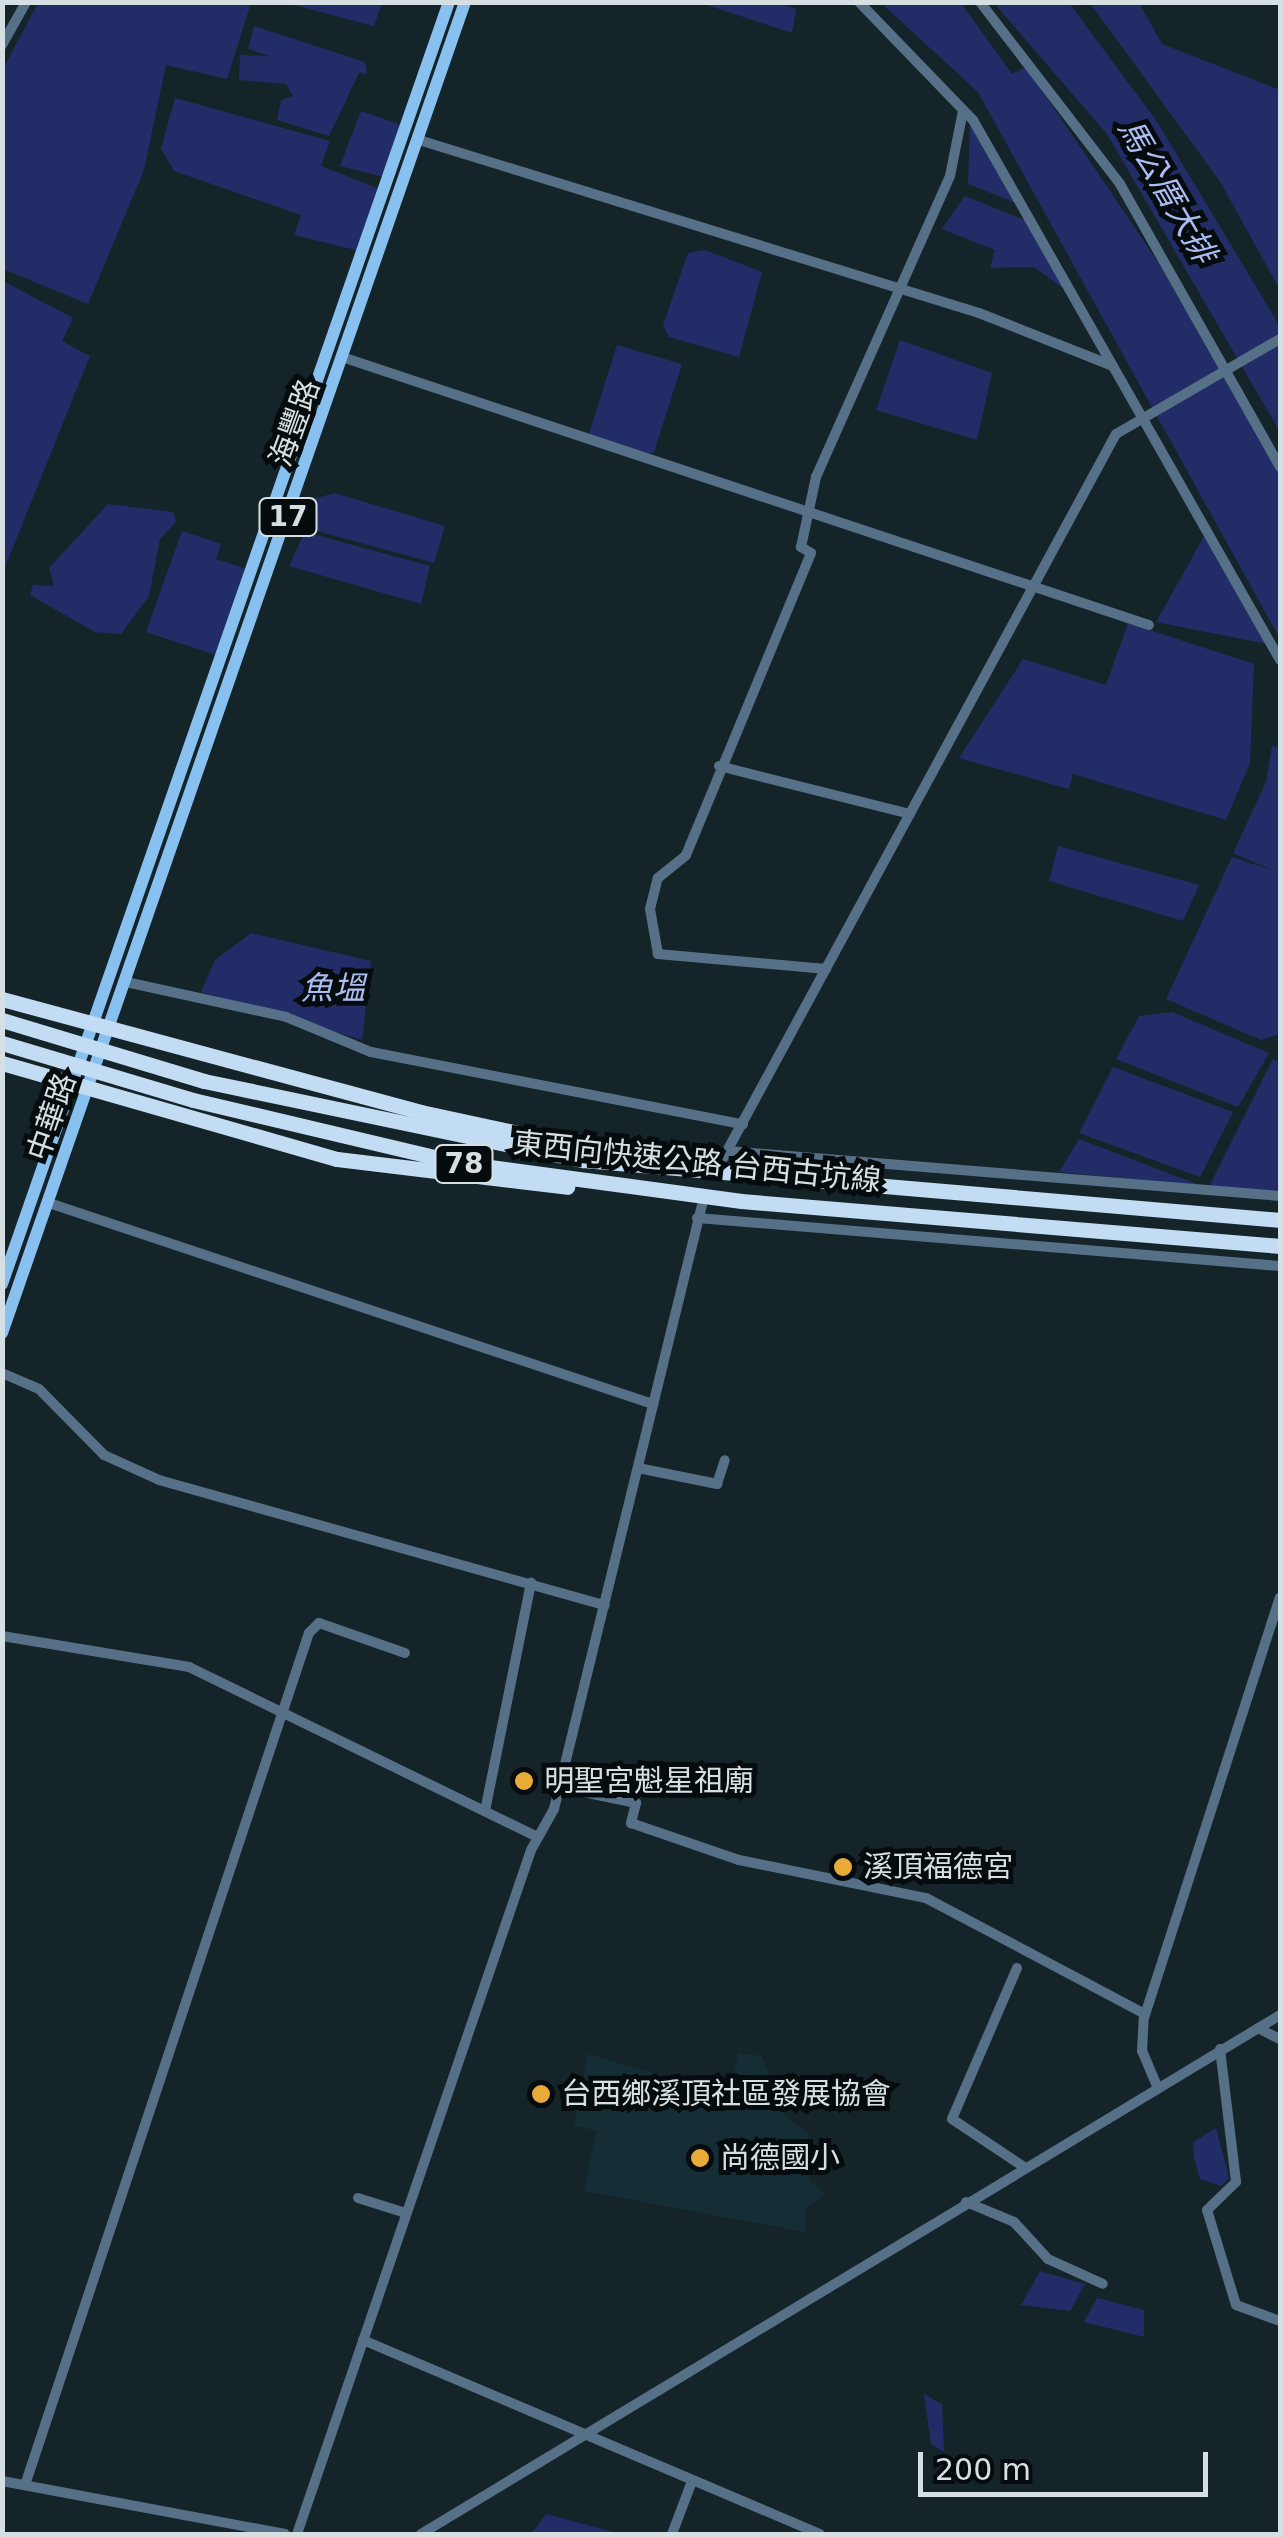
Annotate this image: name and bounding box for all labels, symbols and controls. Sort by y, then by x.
water label: 馬公厝大排 [1110,112,1224,270]
street label: 海豐路 [263,375,327,471]
road number: 17 [258,494,318,540]
water label: 魚塭 [301,969,365,1007]
street label: 中華路 [20,1069,84,1165]
street label: 東西向快速公路 台西古坑線 [511,1125,883,1199]
road number: 78 [434,1141,494,1187]
place label: 明聖宮魁星祖廟 [544,1763,754,1799]
marker: 明聖宮魁星祖廟 [513,1770,535,1792]
place label: 溪頂福德宮 [863,1849,1013,1885]
marker: 溪頂福德宮 [832,1856,854,1878]
place label: 台西鄉溪頂社區發展協會 [561,2076,891,2112]
marker: 台西鄉溪頂社區發展協會 [530,2083,552,2105]
place label: 尚德國小 [720,2140,840,2176]
marker: 尚德國小 [689,2147,711,2169]
scale bar [923,2432,1213,2494]
text: 200 m [935,2452,1031,2487]

